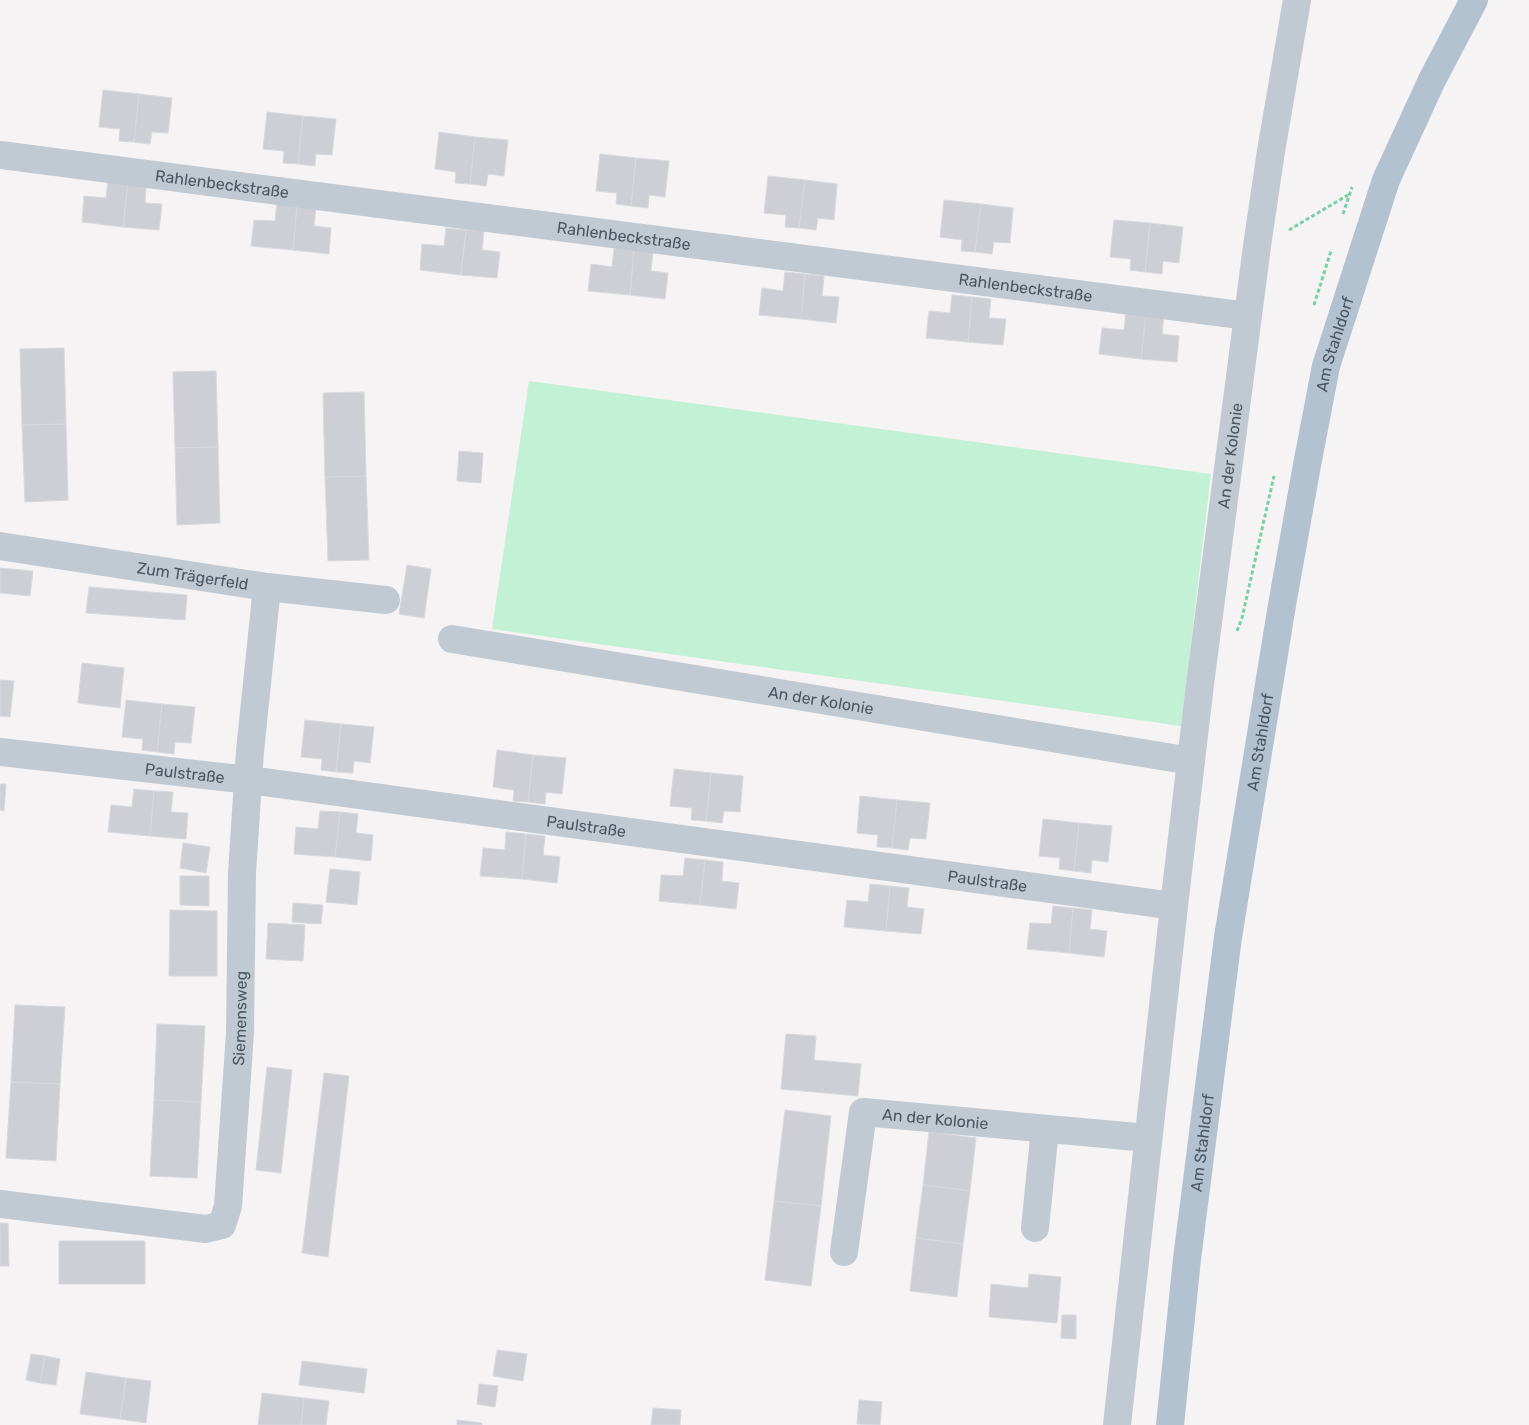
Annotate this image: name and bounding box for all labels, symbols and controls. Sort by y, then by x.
street label: Rahlenbeckstraße [154,166,290,202]
street label: Rahlenbeckstraße [556,218,692,254]
street label: Rahlenbeckstraße [957,270,1093,306]
street label: Am Stahldorf [1312,294,1358,394]
street label: An der Kolonie [1214,402,1247,510]
street label: Zum Trägerfeld [136,558,250,594]
street label: An der Kolonie [767,682,875,718]
street label: Am Stahldorf [1243,691,1278,792]
street label: Paulstraße [144,759,226,787]
street label: Paulstraße [545,812,627,841]
street label: Paulstraße [947,866,1029,896]
street label: Siemensweg [229,971,251,1066]
street label: Am Stahldorf [1187,1092,1218,1193]
street label: An der Kolonie [881,1105,989,1133]

